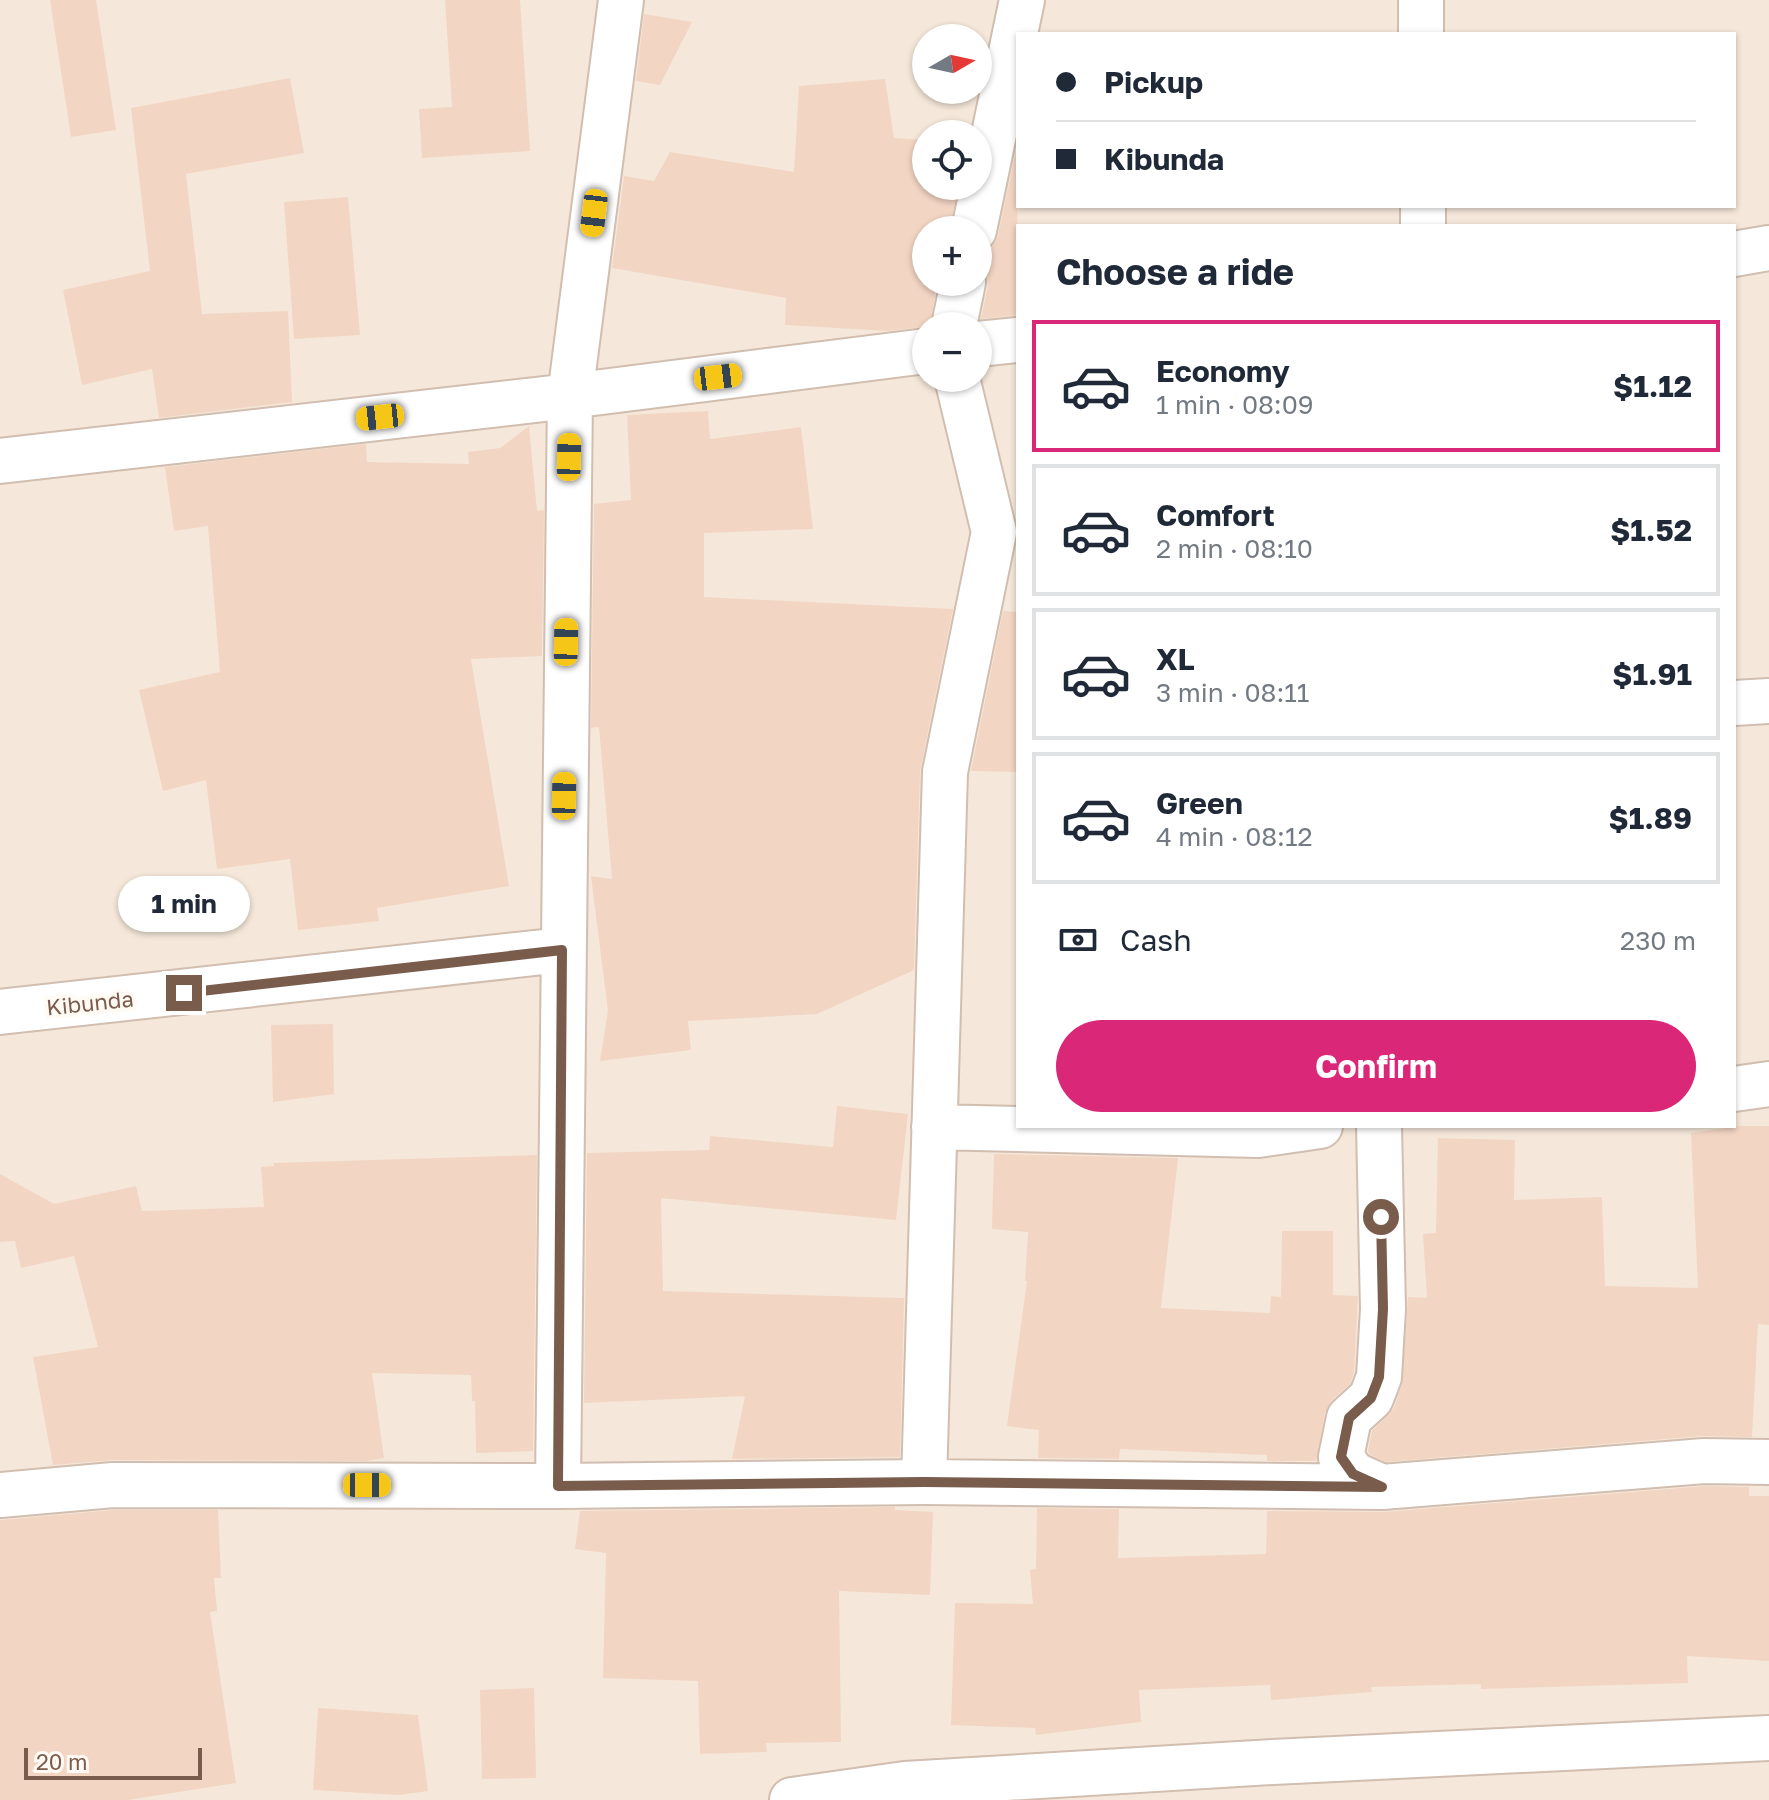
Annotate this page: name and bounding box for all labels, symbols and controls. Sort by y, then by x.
north arrow [912,24,992,104]
map controls [912,24,992,392]
text: Pickup [1104,64,1203,100]
button: locate [912,120,992,200]
text: Kibunda [1104,141,1224,177]
car [579,188,609,238]
button: + [912,216,992,296]
text: Choose a ride [1056,250,1294,293]
button: − [912,312,992,392]
icon: car [1060,350,1132,422]
text: Economy [1156,353,1290,389]
car [693,362,743,392]
text: $1.12 [1613,368,1692,404]
text: 1 min · 08:09 [1156,389,1314,420]
car [355,403,405,431]
car [557,433,581,481]
icon: car [1060,494,1132,566]
text: Comfort [1156,497,1275,533]
text: $1.52 [1610,512,1692,548]
text: 2 min · 08:10 [1156,533,1313,564]
car [554,618,578,666]
icon: car [1060,638,1132,710]
text: XL [1156,641,1195,677]
text: $1.91 [1612,656,1692,692]
text: 3 min · 08:11 [1156,677,1309,708]
car [552,772,576,820]
icon: car [1060,782,1132,854]
text: Green [1156,785,1243,821]
text: $1.89 [1609,800,1692,836]
text: 4 min · 08:12 [1156,821,1313,852]
callout: 1 min [118,877,250,933]
text: 1 min [151,888,217,919]
icon: cash [1056,918,1100,962]
text: Cash [1120,922,1192,958]
text: 230 m [1620,925,1696,956]
route end [166,975,202,1011]
street label: Kibunda [45,985,135,1020]
button: Confirm [1056,1020,1696,1112]
route start [1363,1199,1399,1235]
car [343,1473,391,1497]
scale bar [24,1744,202,1780]
text: 20 m [36,1748,87,1775]

